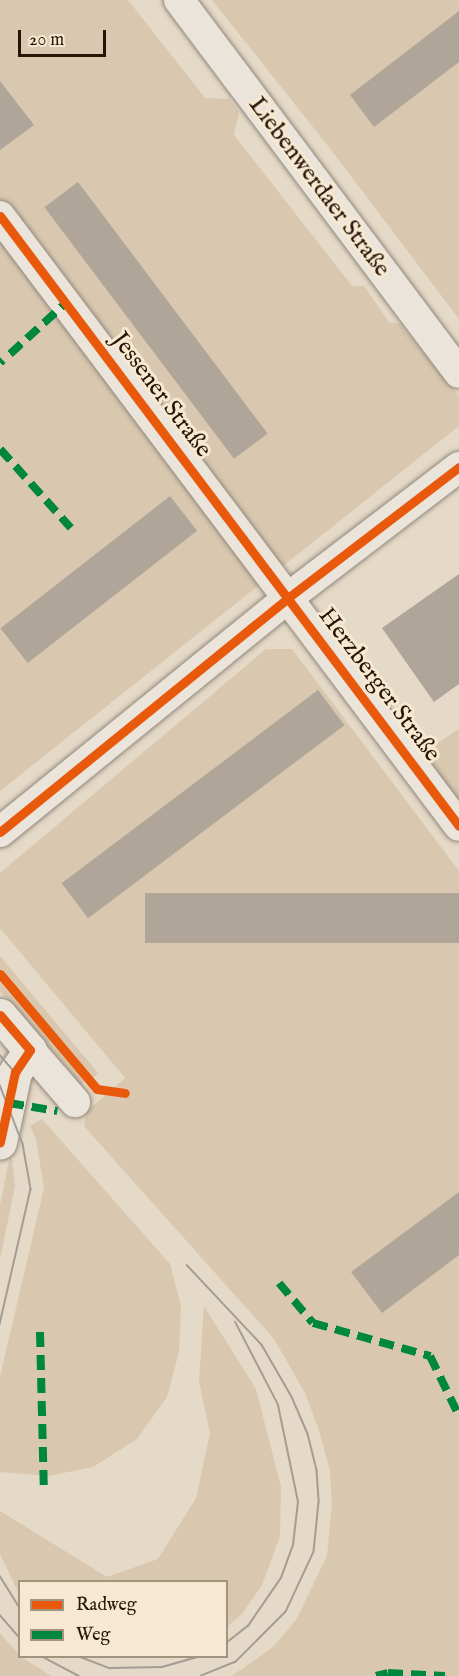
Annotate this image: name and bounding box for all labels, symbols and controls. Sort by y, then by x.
scale bar [21,18,110,56]
text: 20 m [29,29,64,52]
street label: Liebenwerdaer Straße [242,91,396,283]
street label: Jessener Straße [105,327,217,463]
street label: Herzberger Straße [312,602,446,768]
legend [18,1580,228,1658]
text: Radweg [76,1594,137,1617]
text: Weg [76,1624,110,1647]

